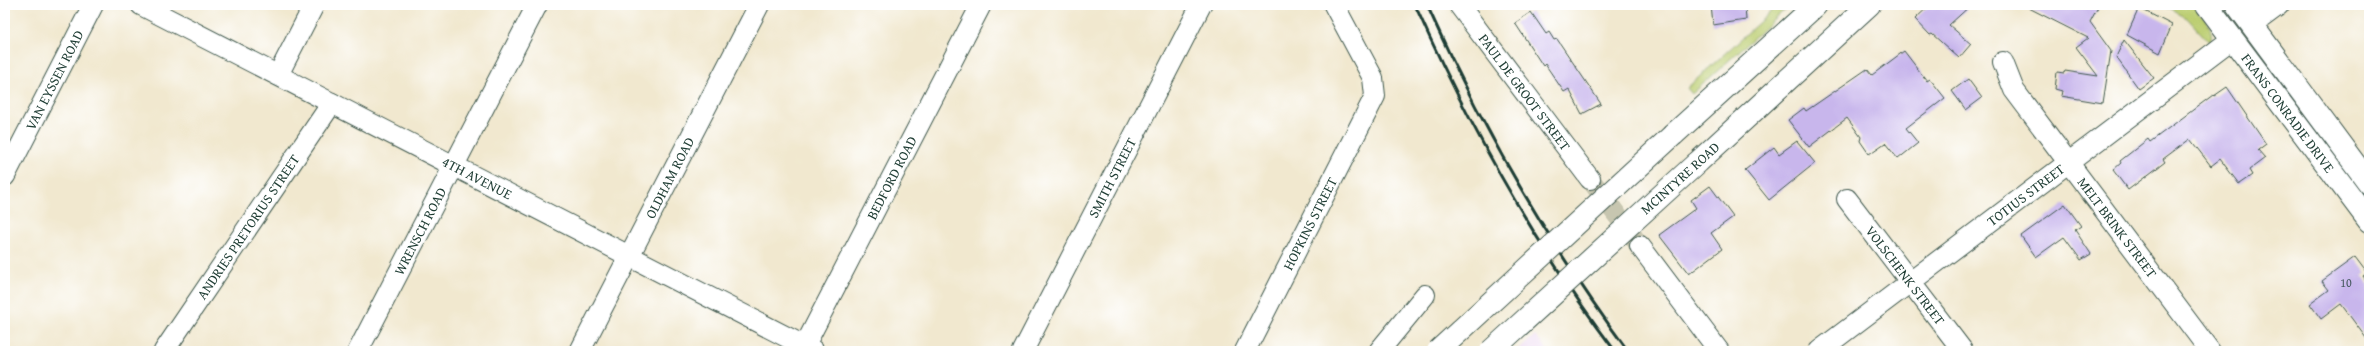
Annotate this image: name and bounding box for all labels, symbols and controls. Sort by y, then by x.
street label: VAN EYSSEN ROAD [20,26,88,133]
street label: PAUL DE GROOT STREET [1474,29,1575,155]
street label: FRANS CONRADIE DRIVE [2237,49,2339,177]
street label: BEDFORD ROAD [862,132,922,223]
street label: OLDHAM ROAD [640,133,699,222]
street label: SMITH STREET [1083,134,1141,221]
street label: MCINTYRE ROAD [1636,137,1724,219]
street label: ANDRIES PRETORIUS STREET [192,150,304,303]
street label: 4TH AVENUE [439,152,516,204]
street label: TOTIUS STREET [1983,159,2069,231]
street label: MELT BRINK STREET [2073,173,2162,282]
street label: HOPKINS STREET [1278,174,1342,274]
street label: WRENSCH ROAD [389,184,451,278]
street label: VOLSCHENK STREET [1861,221,1950,329]
house number: 10 [2340,274,2352,291]

